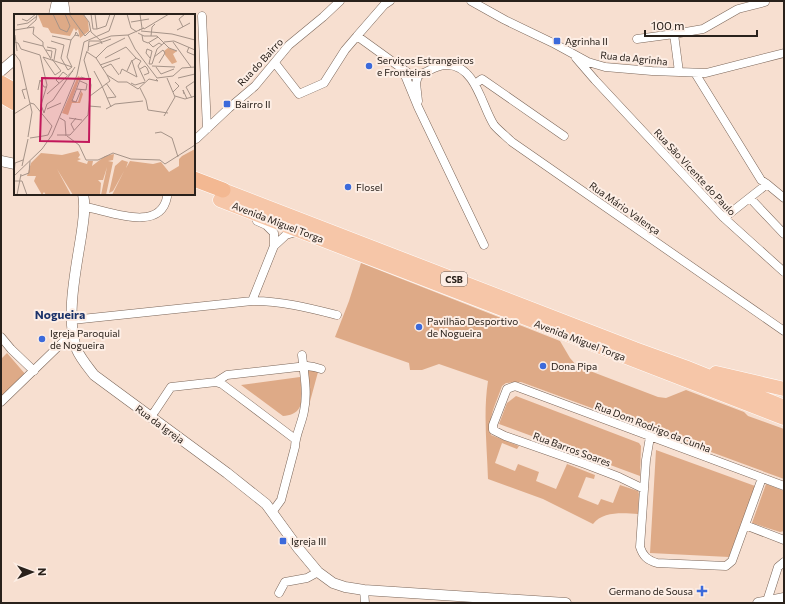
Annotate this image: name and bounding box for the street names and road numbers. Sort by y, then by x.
street label: Rua do Bairro [235,36,285,88]
street label: Rua da Agrinha [600,48,668,68]
street label: Rua São Vicente do Paulo [652,126,738,218]
street label: Rua Mário Valença [587,179,663,237]
street label: Avenida Miguel Torga [231,199,325,245]
road number: CSB [441,272,467,286]
street label: Avenida Miguel Torga [533,317,627,363]
street label: Rua Dom Rodrigo da Cunha [593,399,713,455]
street label: Rua da Igreja [133,402,187,446]
street label: Rua Barros Soares [531,429,613,469]

